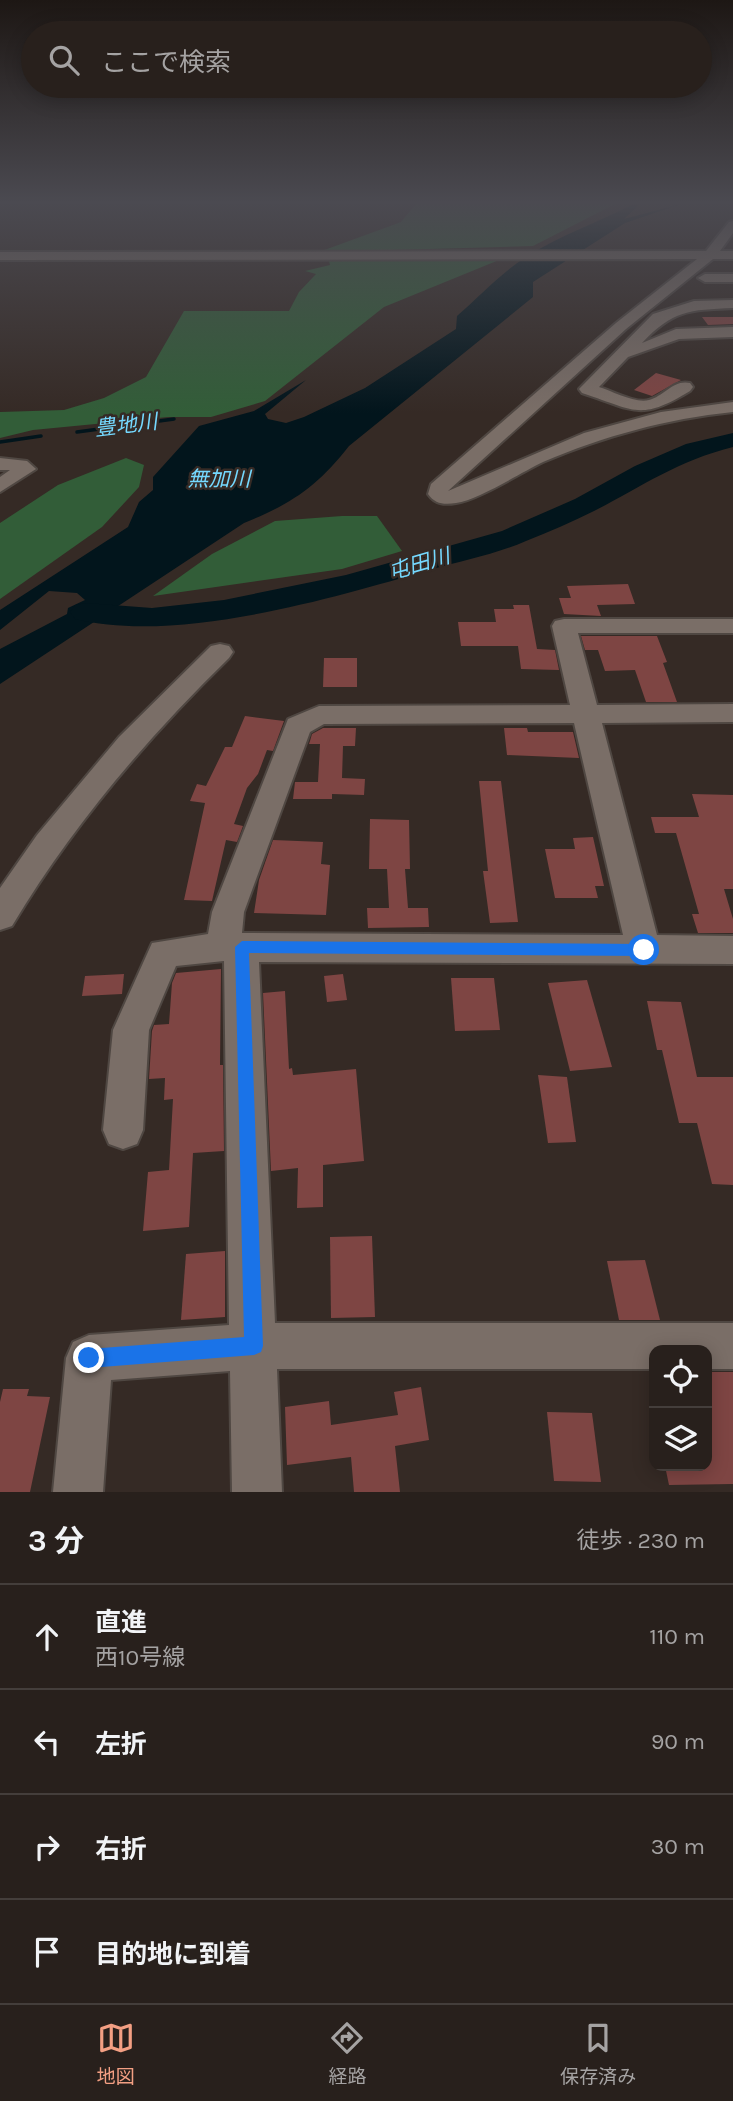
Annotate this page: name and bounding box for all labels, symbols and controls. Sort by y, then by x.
search box [21,21,712,98]
icon: search [45,41,83,79]
text: ここで検索 [101,47,231,78]
water label: 豊地川 [93,409,161,441]
water label: 無加川 [188,467,252,491]
water label: 屯田川 [385,543,455,584]
route start [628,934,659,965]
route end [73,1342,104,1373]
map controls [649,1345,712,1471]
button: locate [649,1345,712,1408]
button: layers [649,1408,712,1471]
text: 3 分 [28,1523,84,1559]
text: 徒歩 · 230 m [576,1527,705,1554]
text: 直進 [95,1607,147,1638]
icon: ahead [28,1618,66,1656]
text: 110 m [649,1623,705,1650]
text: 西10号線 [95,1644,185,1671]
icon: left [28,1723,66,1761]
text: 90 m [651,1728,705,1755]
text: 左折 [95,1729,147,1760]
icon: right [28,1828,66,1866]
text: 30 m [651,1833,705,1860]
text: 右折 [95,1834,147,1865]
icon: arrive [28,1933,66,1971]
text: 目的地に到着 [95,1939,251,1970]
tab: 地図 [97,2019,135,2088]
tab: 経路 [328,2019,366,2088]
tab: 保存済み [560,2019,636,2088]

